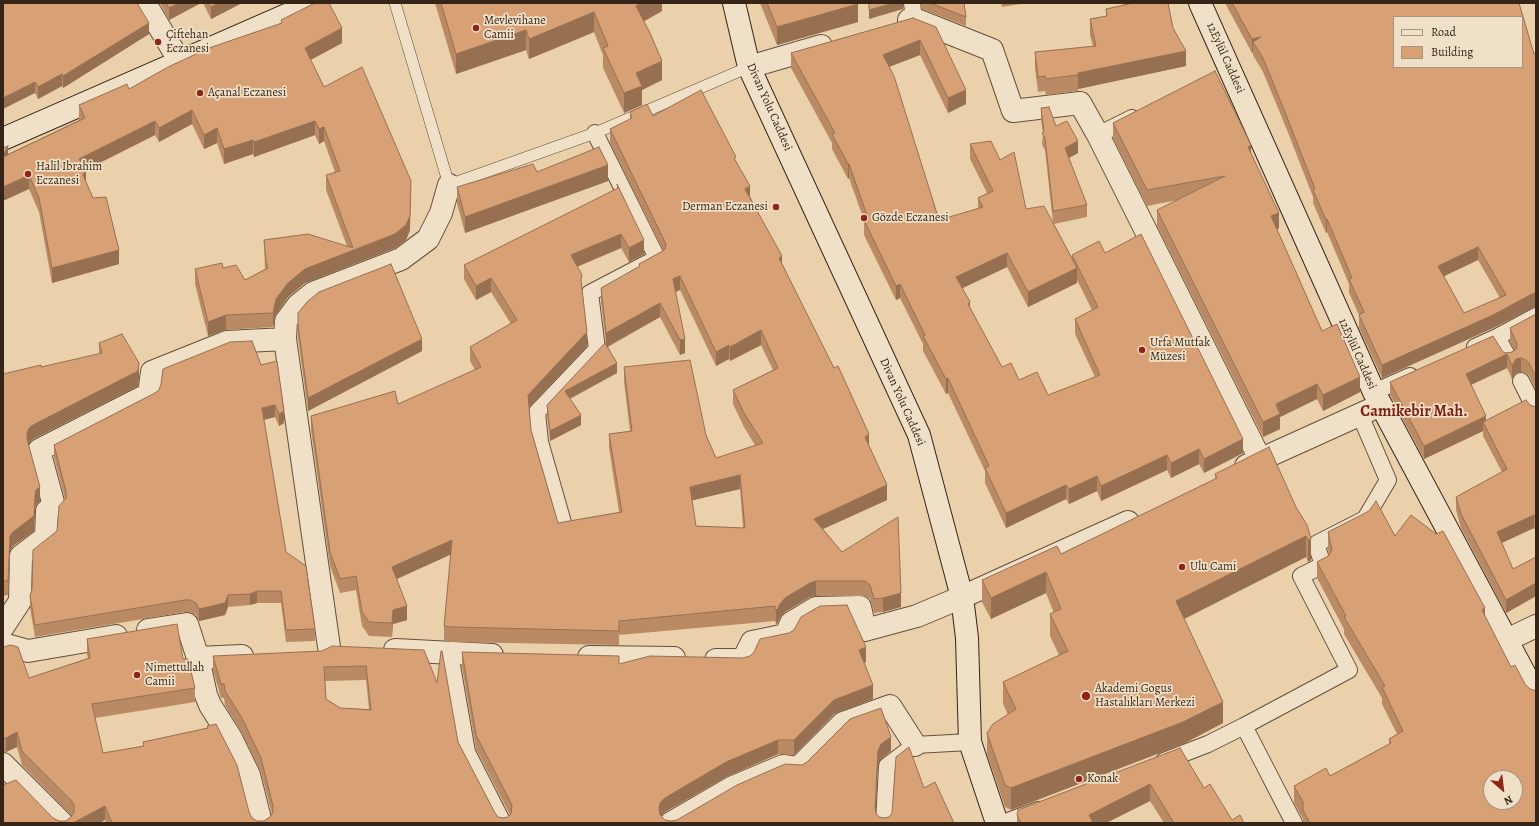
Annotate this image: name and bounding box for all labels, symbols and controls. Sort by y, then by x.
place label: Mevlevihane Camii [484,14,546,42]
legend [1393,16,1523,68]
street label: 12Eylül Caddesi [1203,20,1247,96]
marker: Mevlevihane Camii [471,23,481,33]
text: Road [1431,24,1456,40]
place label: Çiftehan Eczanesi [166,28,209,56]
marker: Çiftehan Eczanesi [153,37,163,47]
text: Building [1431,44,1473,60]
street label: Divan Yolu Caddesi [743,61,795,153]
place label: Açanal Eczanesi [208,86,286,100]
marker: Açanal Eczanesi [195,88,205,98]
place label: Halil Ibrahim Eczanesi [36,160,102,188]
marker: Halil Ibrahim Eczanesi [23,169,33,179]
place label: Derman Eczanesi [682,200,768,214]
marker: Derman Eczanesi [771,202,781,212]
place label: Gözde Eczanesi [872,211,949,225]
marker: Gözde Eczanesi [859,213,869,223]
street label: 12Eylül Caddesi [1335,316,1379,392]
place label: Urfa Mutfak Müzesi [1150,336,1210,364]
marker: Urfa Mutfak Müzesi [1137,345,1147,355]
street label: Divan Yolu Caddesi [876,356,928,448]
district label: Camikebir Mah. [1360,402,1468,422]
place label: Ulu Cami [1190,560,1236,574]
marker: Ulu Cami [1177,562,1187,572]
place label: Nimettullah Camii [145,661,205,689]
marker: Nimettullah Camii [132,670,142,680]
place label: Akademi Gogus Hastalıkları Merkezi [1095,682,1195,710]
marker: Akademi Gogus Hastalıkları Merkezi [1080,690,1092,702]
north arrow [1483,770,1523,810]
place label: Konak [1087,772,1118,786]
marker: Konak [1074,774,1084,784]
text: N [1501,792,1515,809]

